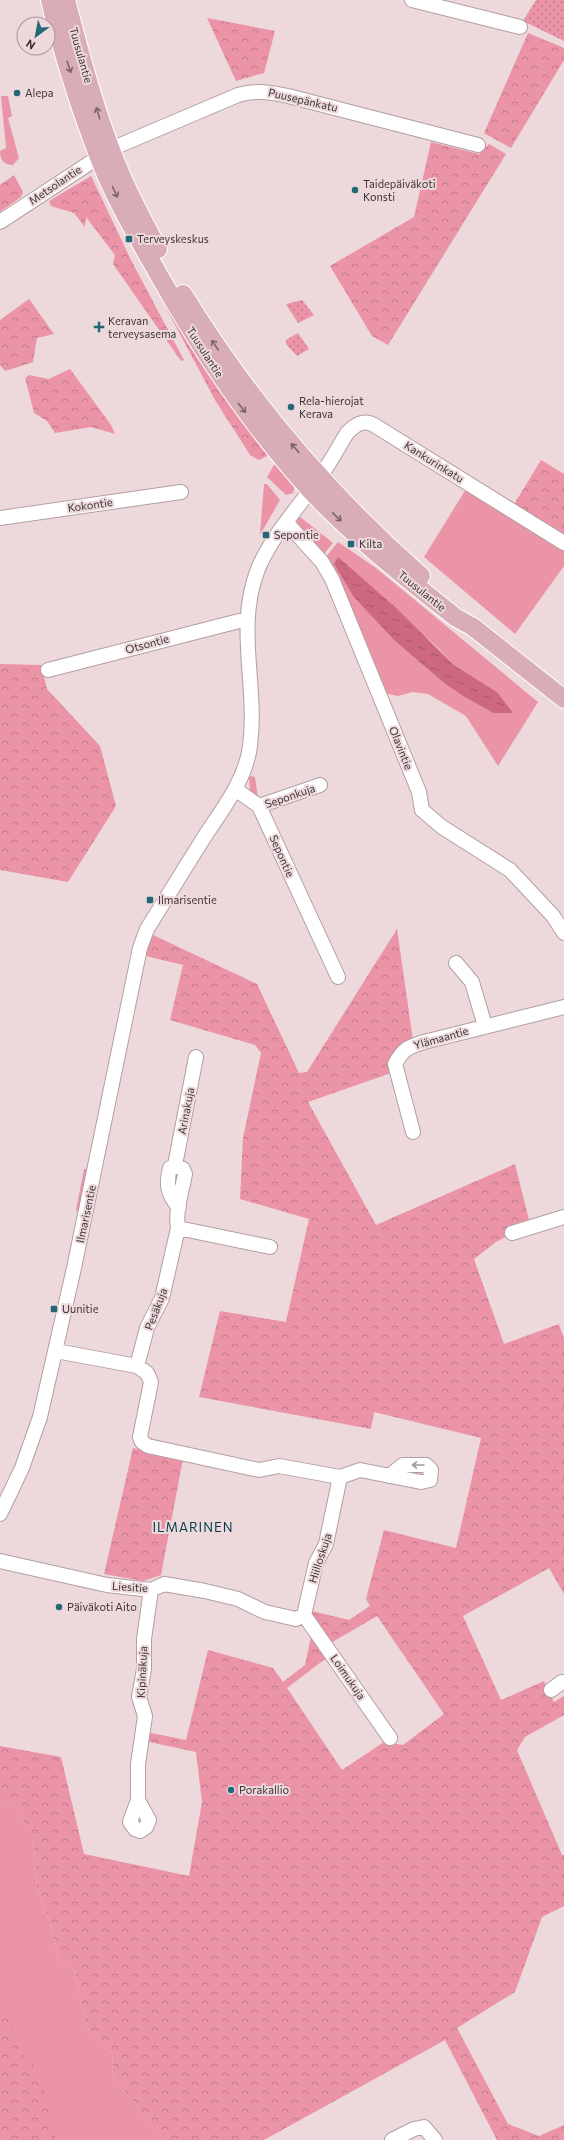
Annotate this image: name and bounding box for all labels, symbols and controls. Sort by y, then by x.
north arrow [16,16,56,56]
street label: Tuusulantie [67,25,96,85]
text: N [23,37,37,53]
one-way arrow [65,60,73,72]
street label: Puusepänkatu [267,85,339,114]
place label: Alepa [25,86,53,99]
marker: Alepa [12,88,22,98]
one-way arrow [94,106,101,119]
street label: Metsolantie [26,162,84,207]
place label: Taidepäiväkoti Konsti [363,177,436,203]
marker: Taidepäiväkoti Konsti [350,185,360,195]
one-way arrow [112,186,119,198]
place label: Terveyskeskus [137,232,209,245]
marker: Terveyskeskus [124,234,134,244]
place label: Keravan terveysasema [108,314,176,340]
marker: Keravan terveysasema [93,321,105,333]
street label: Tuusulantie [184,324,227,380]
one-way arrow [211,339,219,351]
place label: Rela-hierojat Kerava [299,394,364,420]
one-way arrow [238,402,247,413]
marker: Rela-hierojat Kerava [286,402,296,412]
street label: Kankurinkatu [402,438,466,485]
one-way arrow [290,442,299,453]
street label: Kokontie [67,495,113,514]
one-way arrow [332,512,342,522]
place label: Sepontie [274,528,319,541]
marker: Sepontie [261,530,271,540]
place label: Kilta [359,537,382,550]
marker: Kilta [346,539,356,549]
street label: Tuusulantie [396,567,449,614]
street label: Otsontie [124,631,170,656]
street label: Olavintie [387,724,416,771]
street label: Seponkuja [263,781,317,810]
street label: Sepontie [267,833,298,879]
place label: Ilmarisentie [158,893,217,906]
marker: Ilmarisentie [145,895,155,905]
street label: Ylämaantie [412,1023,470,1052]
street label: Arinakuja [175,1086,196,1135]
street label: Ilmarisentie [73,1184,98,1244]
street label: Pesäkuja [142,1286,169,1332]
place label: Uunitie [62,1302,99,1315]
marker: Uunitie [49,1304,59,1314]
one-way arrow [412,1461,425,1469]
district label: ILMARINEN [152,1519,234,1535]
street label: Hiilloskuja [305,1531,334,1584]
street label: Liesitie [112,1579,149,1594]
place label: Päiväkoti Aito [67,1600,137,1613]
marker: Päiväkoti Aito [54,1602,64,1612]
street label: Kipinäkuja [134,1646,149,1698]
street label: Loimukuja [328,1652,369,1702]
place label: Porakallio [239,1783,289,1796]
marker: Porakallio [226,1785,236,1795]

